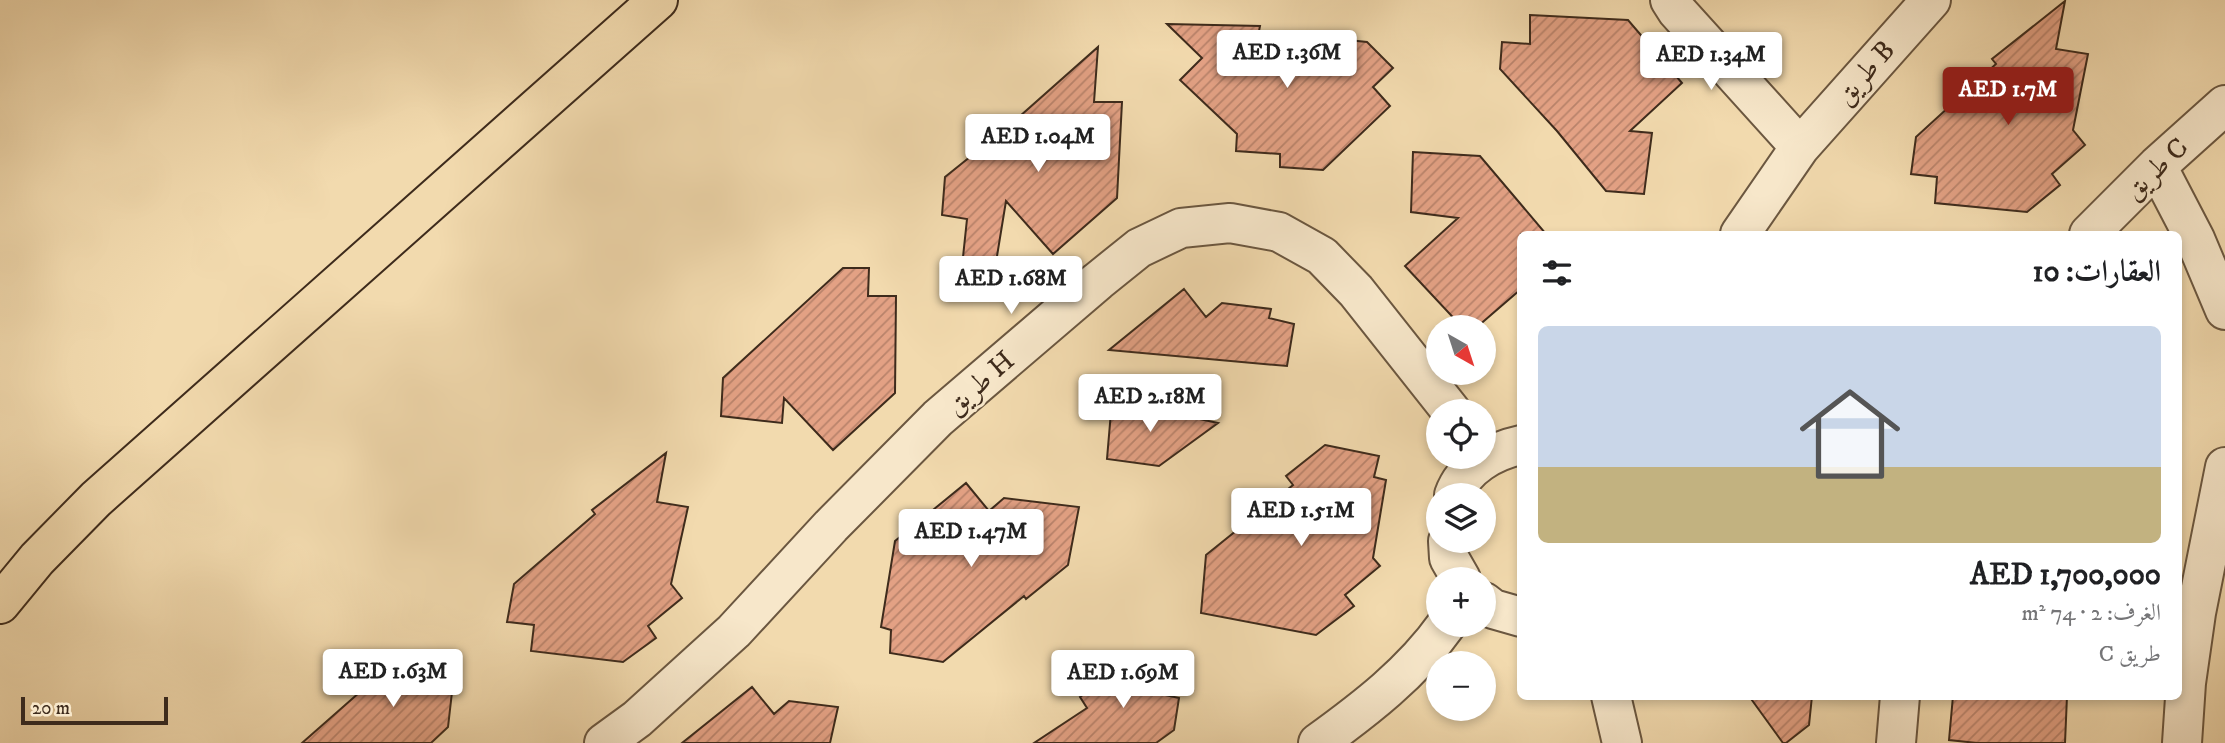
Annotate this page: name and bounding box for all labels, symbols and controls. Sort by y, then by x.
pin: AED 1.36M [1207,31,1367,90]
pin: AED 1.34M [1631,32,1791,92]
street label: طريق B [1827,33,1903,113]
text: AED 1.36M [1233,38,1341,67]
text: AED 1.34M [1656,40,1766,69]
pin: AED 1.7M [1936,68,2080,127]
text: AED 1.7M [1959,75,2057,104]
pin: AED 1.04M [958,114,1118,174]
text: AED 1.04M [981,122,1095,151]
street label: طريق C [2116,130,2196,208]
icon: filters [1538,254,1576,292]
text: العقارات: 10 [2032,254,2161,291]
pin: AED 1.68M [931,256,1091,316]
text: AED 1.68M [955,264,1067,293]
north arrow [1426,315,1496,385]
map controls [1426,315,1496,721]
street label: طريق H [938,343,1022,423]
icon: home [1787,371,1913,497]
pin: AED 2.18M [1070,374,1230,434]
text: AED 2.18M [1094,382,1206,411]
button: locate [1426,399,1496,469]
button: layers [1426,483,1496,553]
pin: AED 1.51M [1221,489,1381,548]
text: AED 1.51M [1247,496,1355,525]
pin: AED 1.47M [891,510,1051,569]
text: AED 1.47M [915,517,1027,546]
text: AED 1,700,000 [1970,557,2161,594]
button: + [1426,567,1496,637]
text: الغرف: 2 · 74 m² [2021,599,2161,628]
text: طريق C [2099,640,2161,669]
pin: AED 1.63M [313,650,473,709]
pin: AED 1.69M [1043,650,1203,710]
button: − [1426,651,1496,721]
text: AED 1.63M [339,657,447,686]
text: AED 1.69M [1067,658,1179,687]
scale bar [21,694,168,726]
text: 20 m [32,697,70,720]

